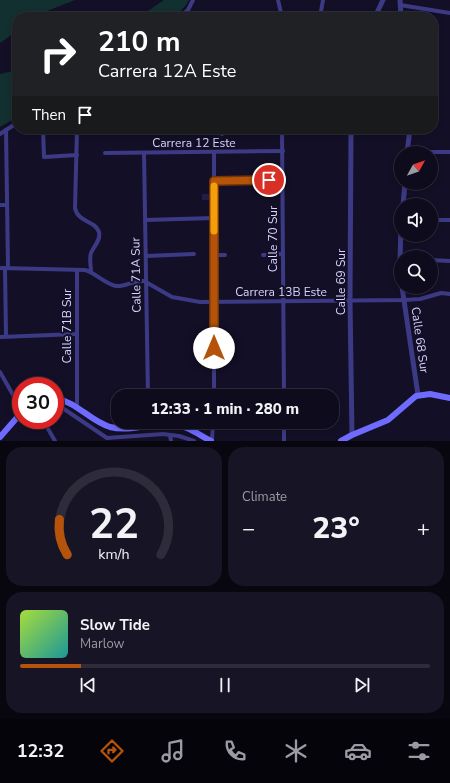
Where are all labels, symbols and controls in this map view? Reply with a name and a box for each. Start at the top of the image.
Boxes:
text: 210 m [98,23,181,61]
icon: right [32,28,84,80]
text: Carrera 12A Este [98,59,236,83]
icon: arrive [74,104,96,126]
text: Then [32,105,66,125]
street label: Carrera 12 Este [152,135,236,151]
north arrow [394,146,438,190]
map controls [394,146,438,294]
pin [252,163,286,197]
icon: arrive [258,169,280,191]
button: sound [394,198,438,242]
street label: Calle 70 Sur [265,205,281,272]
street label: Calle 71A Sur [127,236,145,313]
street label: Calle 69 Sur [333,248,349,315]
button: search [394,250,438,294]
street label: Carrera 13B Este [235,284,327,300]
street label: Calle 71B Sur [59,288,75,363]
street label: Calle 68 Sur [407,306,433,375]
position arrow [193,327,235,369]
speed limit sign: 30 [12,377,64,429]
text: 12:33 · 1 min · 280 m [151,399,299,419]
text: Climate [242,488,287,506]
text: 22 [89,495,139,552]
text: 23° [312,508,360,549]
text: − [242,514,255,544]
text: + [417,514,430,544]
text: km/h [98,544,130,563]
text: Slow Tide [80,615,150,635]
text: Marlow [80,635,125,653]
icon: previous [77,674,99,696]
icon: pause [214,674,236,696]
icon: next [351,674,373,696]
icon: directions [98,737,126,765]
icon: music [159,737,187,765]
icon: phone [221,737,249,765]
icon: climate [282,737,310,765]
icon: car [344,737,372,765]
icon: filters [405,737,433,765]
text: 12:32 [17,739,64,763]

